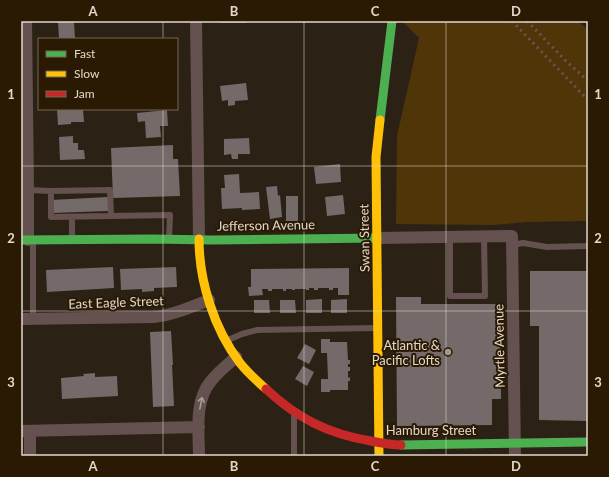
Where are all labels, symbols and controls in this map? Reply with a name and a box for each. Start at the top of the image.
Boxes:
text: A [87,3,98,19]
text: B [230,3,239,19]
text: C [371,3,380,19]
text: D [511,3,521,19]
legend [38,38,178,110]
text: Fast [74,46,96,61]
text: Slow [74,66,100,81]
text: 1 [7,86,15,102]
text: Jam [74,86,95,101]
text: 1 [594,86,602,102]
street label: Swan Street [355,203,373,272]
street label: Jefferson Avenue [217,216,315,234]
text: 2 [7,230,15,246]
text: 2 [594,230,602,246]
street label: East Eagle Street [68,292,164,312]
street label: Myrtle Avenue [490,304,508,388]
place label: Atlantic & Pacific Lofts [372,337,441,368]
marker: Atlantic & Pacific Lofts [443,347,453,357]
text: 3 [7,374,15,390]
text: 3 [594,374,602,390]
one-way arrow [197,397,205,410]
street label: Hamburg Street [386,422,476,438]
text: A [87,458,98,474]
text: B [230,458,239,474]
text: C [371,458,380,474]
text: D [511,458,521,474]

